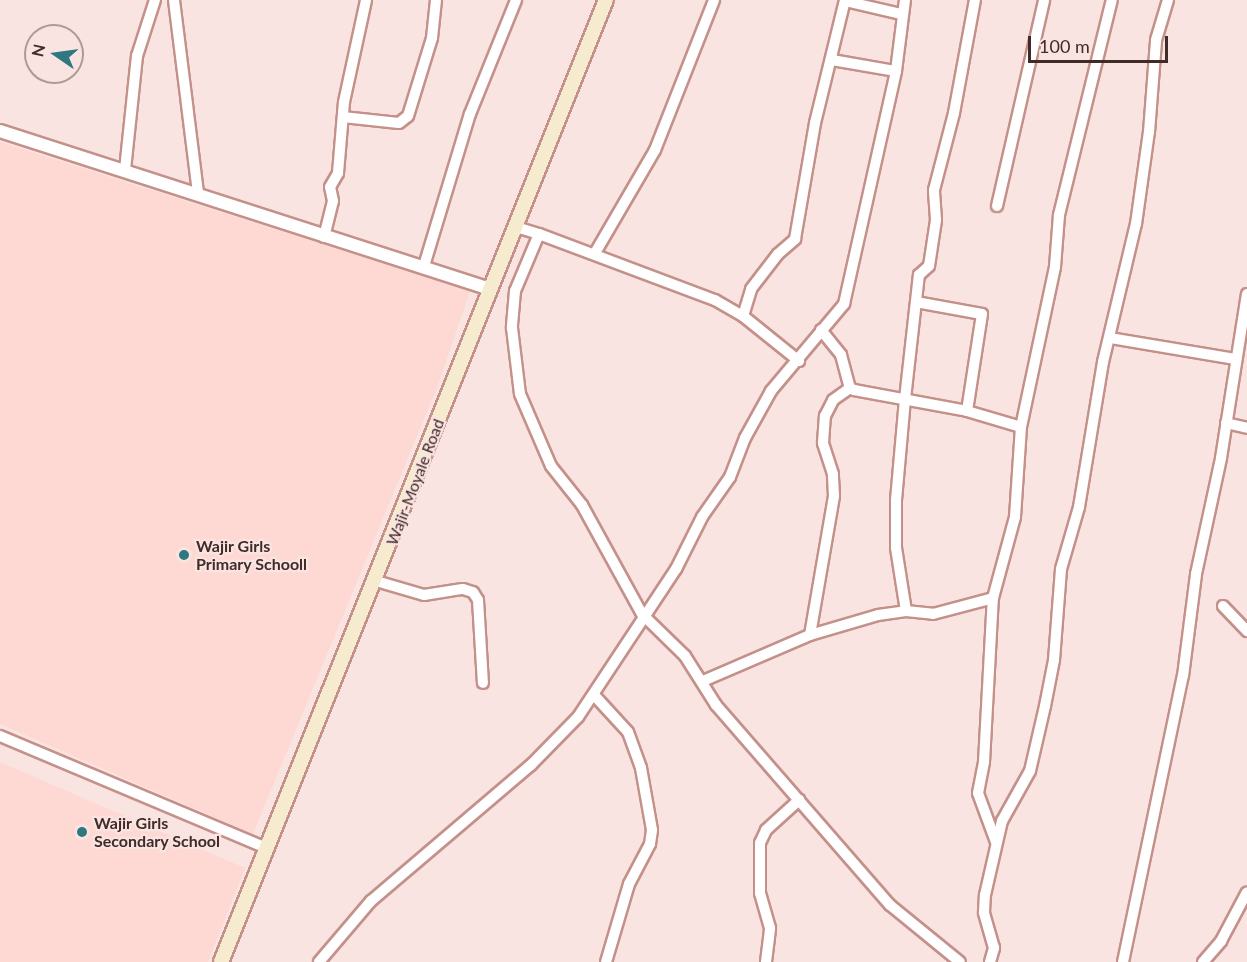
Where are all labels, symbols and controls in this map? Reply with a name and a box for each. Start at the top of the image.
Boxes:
north arrow [24,24,84,84]
scale bar [1031,24,1170,62]
text: 100 m [1039,35,1090,57]
text: N [27,42,49,58]
street label: Wajir-Moyale Road [382,416,448,548]
place label: Wajir Girls Primary Schooll [196,536,307,574]
marker: Wajir Girls Primary Schooll [177,548,191,562]
place label: Wajir Girls Secondary School [94,813,220,851]
marker: Wajir Girls Secondary School [75,825,89,839]

